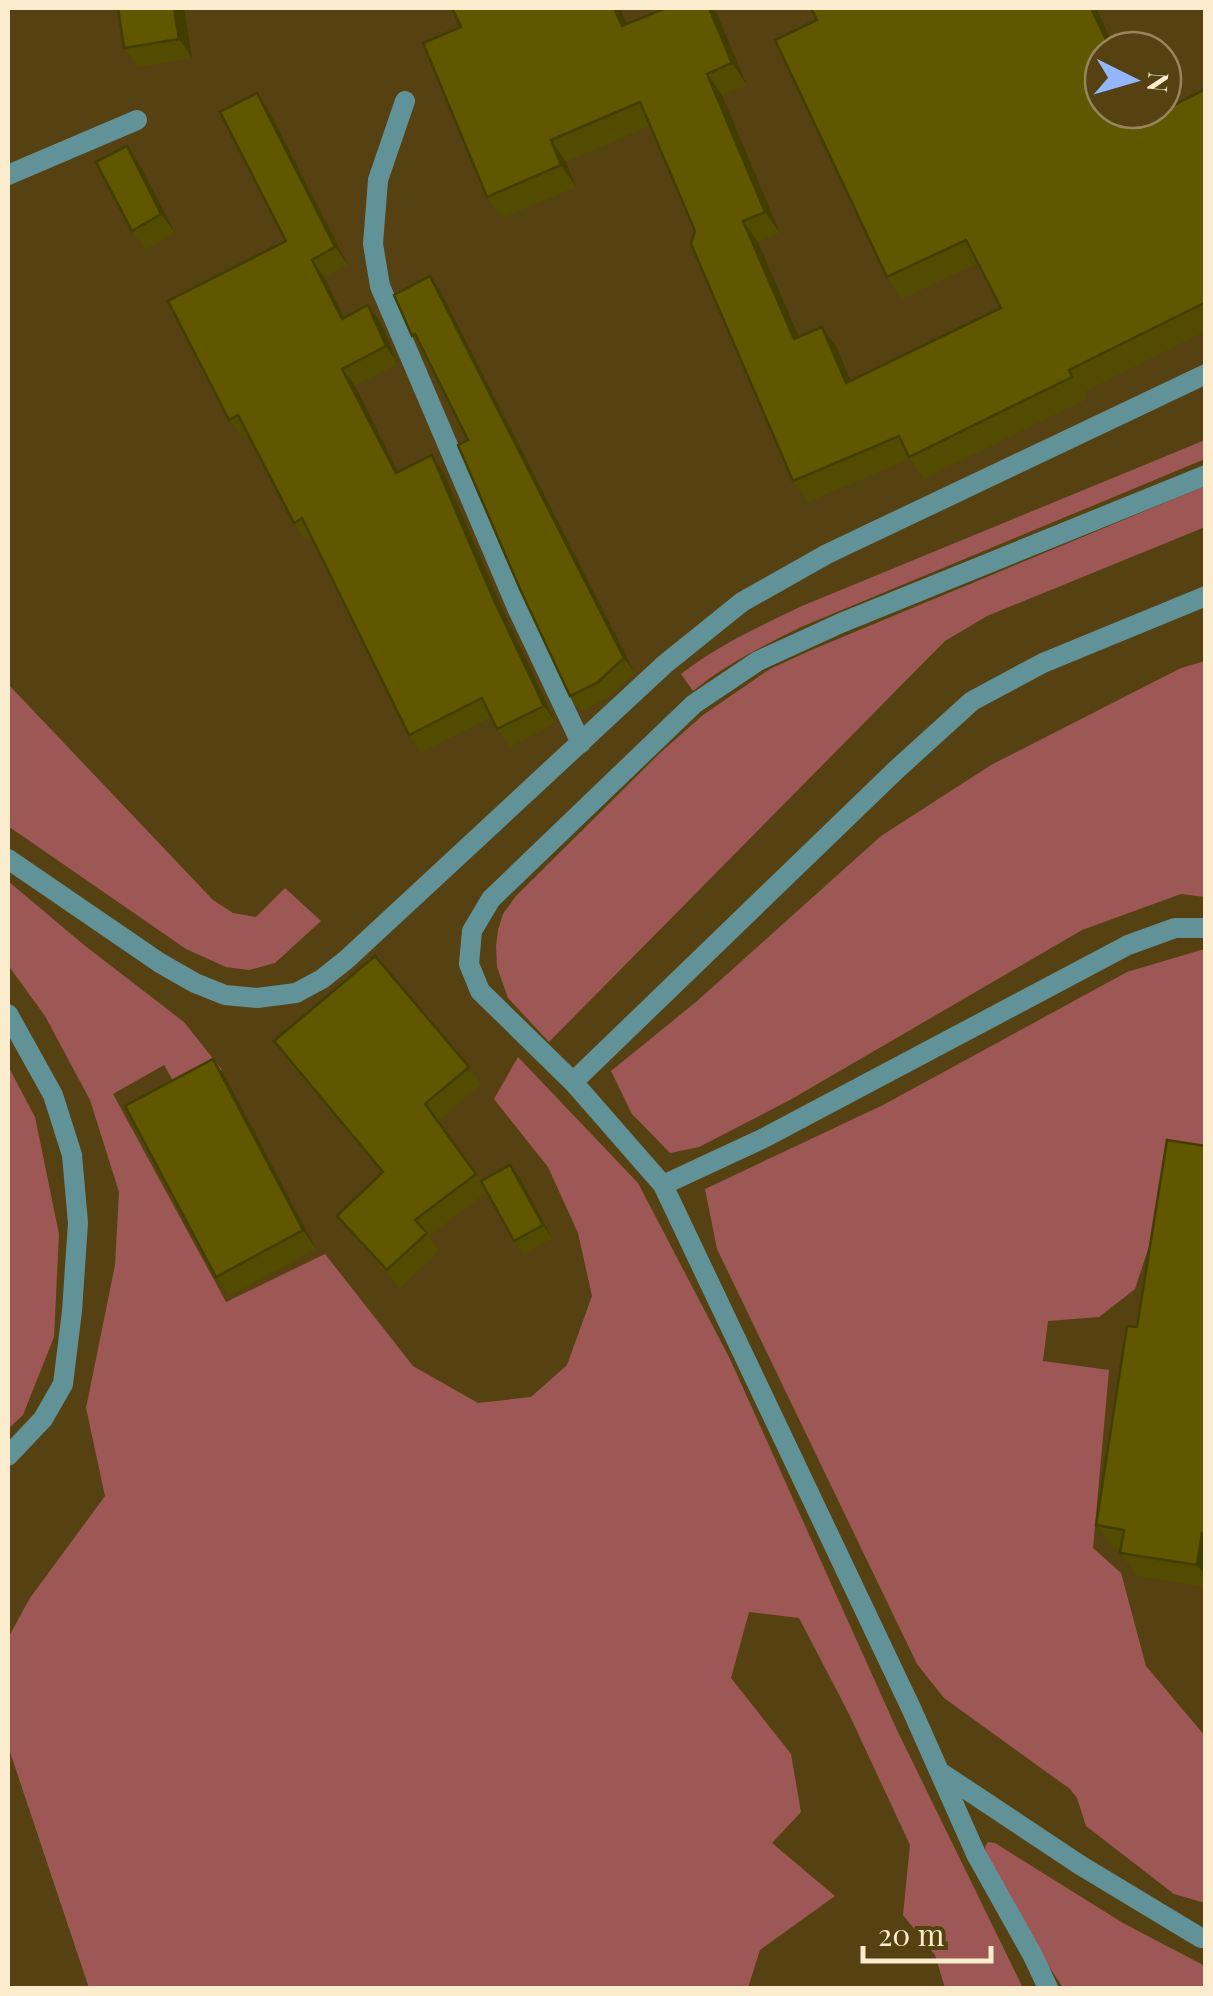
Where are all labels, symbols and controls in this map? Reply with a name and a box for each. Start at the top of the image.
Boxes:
north arrow [1083,30,1183,130]
text: N [1140,71,1179,94]
scale bar [863,1901,990,1963]
text: 20 m [878,1914,945,1954]

